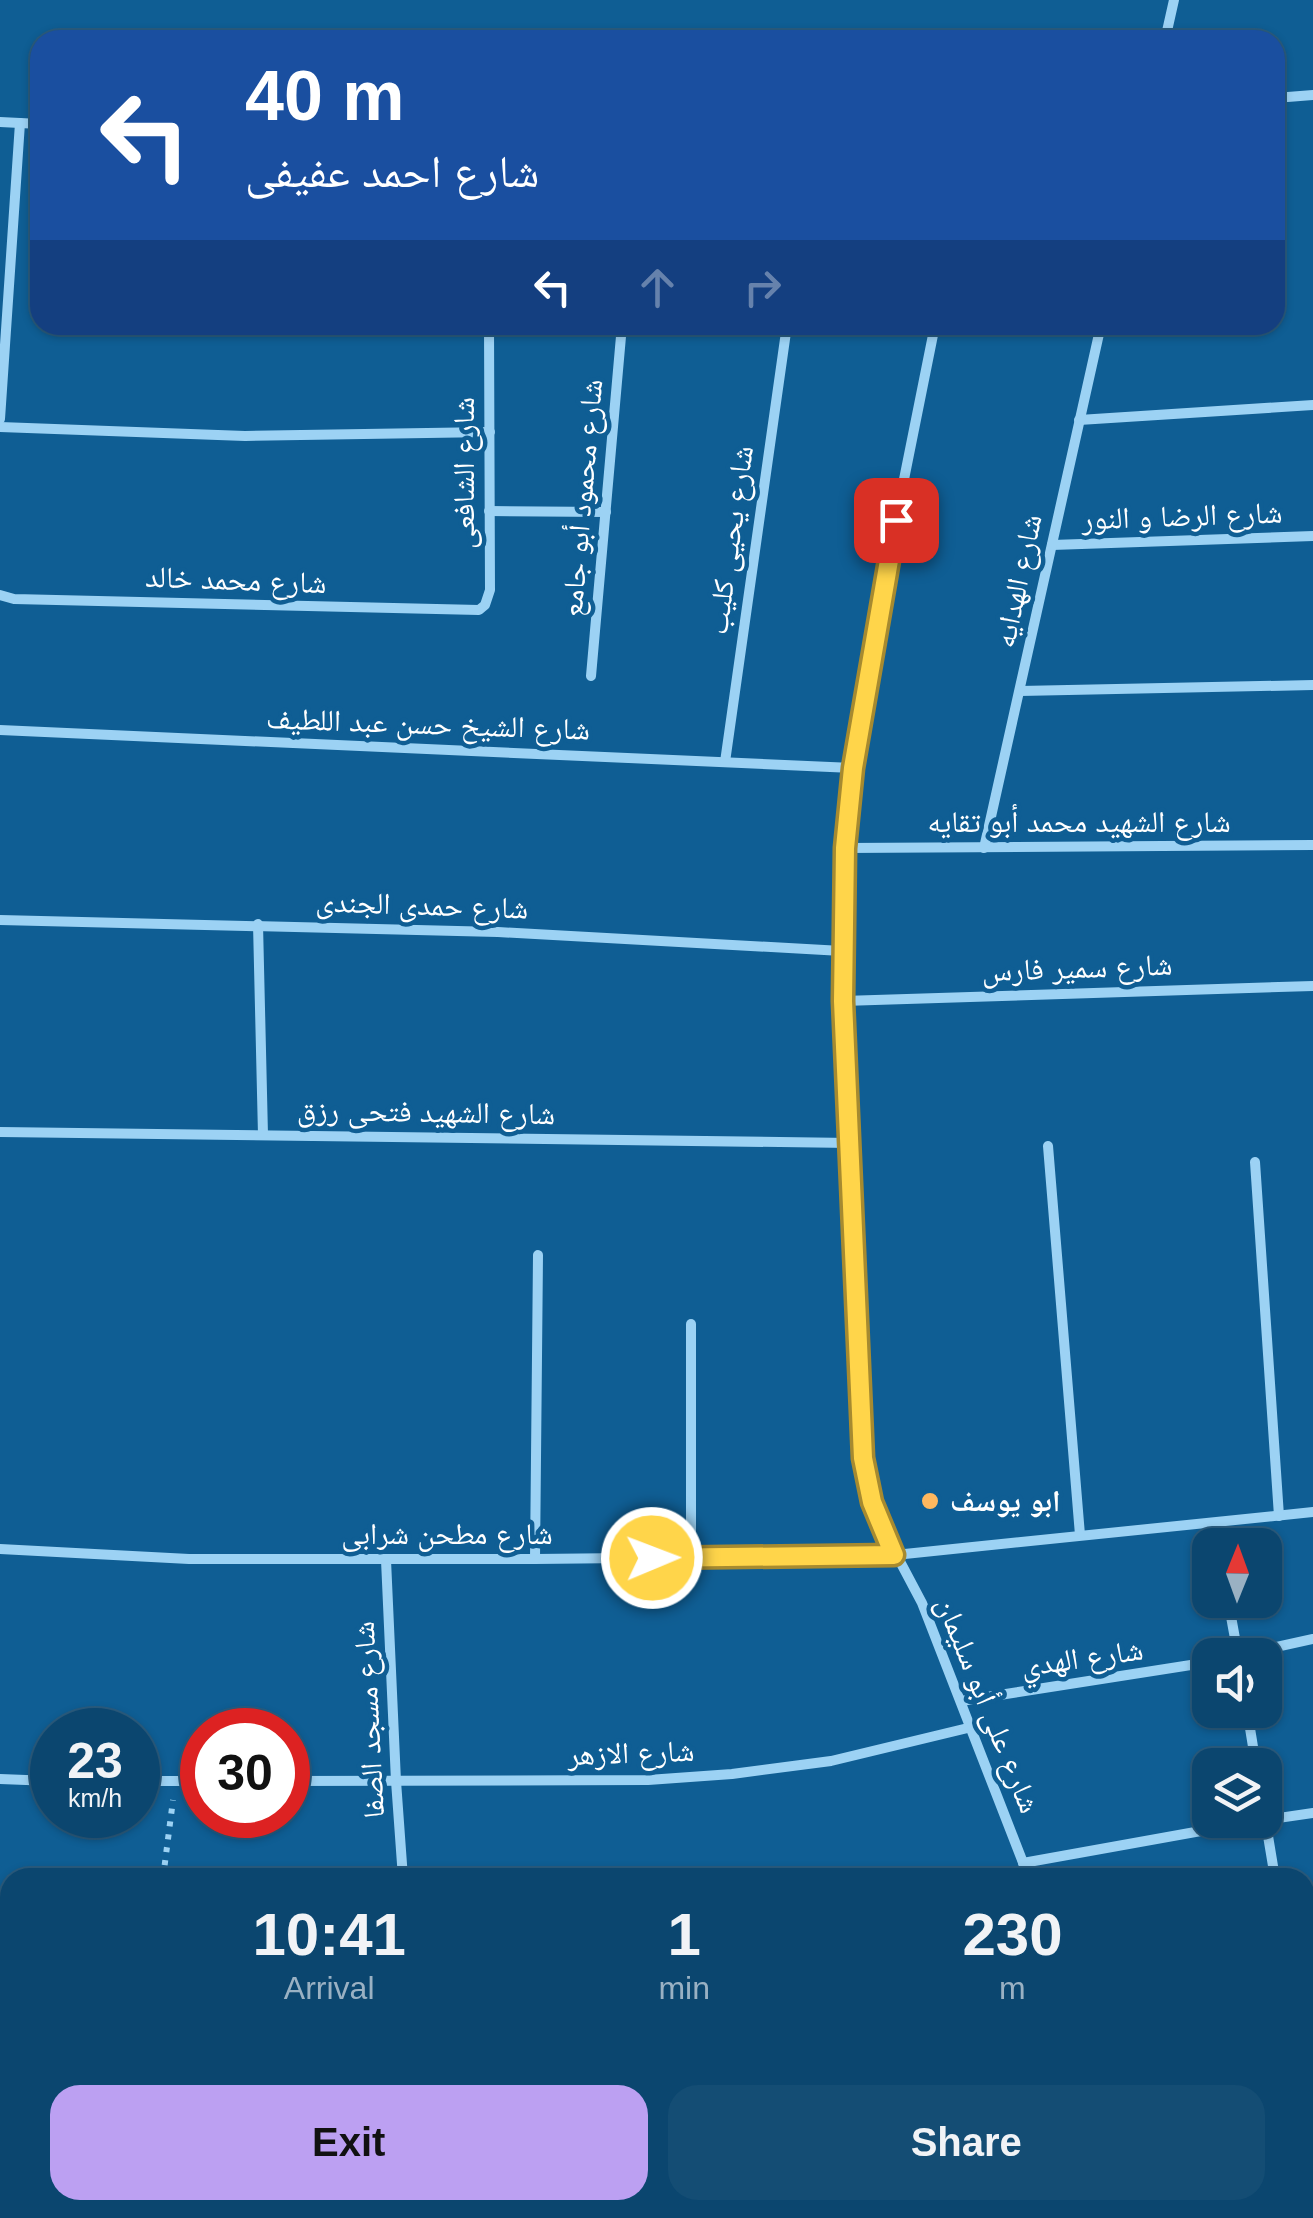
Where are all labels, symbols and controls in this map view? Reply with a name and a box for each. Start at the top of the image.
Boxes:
text: 40 m [245,57,405,135]
icon: left [80,70,210,200]
text: شارع احمد عفيفى [245,146,539,197]
icon: left [525,260,580,315]
icon: ahead [630,260,685,315]
icon: right [735,260,790,315]
street label: شارع محمود أبو جامع [553,378,611,619]
street label: شارع الشافعى [447,397,483,549]
street label: شارع يحيى كليب [700,443,762,637]
pin [854,478,939,563]
icon: arrive [869,493,924,548]
street label: شارع الرضا و النور [1080,496,1283,539]
street label: شارع الهدايه [987,511,1051,651]
street label: شارع محمد خالد [145,560,327,602]
street label: شارع الشيخ حسن عبد اللطيف [265,701,591,749]
street label: شارع الشهيد محمد أبو تقايه [927,803,1231,841]
street label: شارع حمدى الجندى [315,884,529,928]
street label: شارع سمير فارس [981,948,1173,990]
street label: شارع الشهيد فتحى رزق [296,1093,555,1133]
place label: ابو يوسف [950,1484,1061,1518]
marker: ابو يوسف [919,1490,941,1512]
position arrow [600,1506,704,1610]
street label: شارع مطحن شرابى [341,1517,553,1553]
north arrow [1192,1528,1282,1618]
map controls [1192,1528,1282,1838]
street label: شارع على أبو سليمان [927,1591,1048,1819]
street label: شارع مسجد الصفا [347,1620,393,1820]
street label: شارع الهدي [1019,1633,1146,1690]
button: sound [1192,1638,1282,1728]
speed limit sign: 30 [180,1708,310,1838]
text: 23 [67,1733,123,1789]
street label: شارع الازهر [566,1734,695,1774]
button: layers [1192,1748,1282,1838]
text: km/h [68,1784,122,1812]
text: 10:41 [252,1901,406,1968]
text: 1 [667,1901,701,1968]
text: 230 [962,1901,1063,1968]
text: Arrival [284,1970,375,2006]
text: min [658,1970,710,2006]
text: m [999,1970,1026,2006]
button: Exit [50,2085,648,2200]
button: Share [668,2085,1265,2200]

